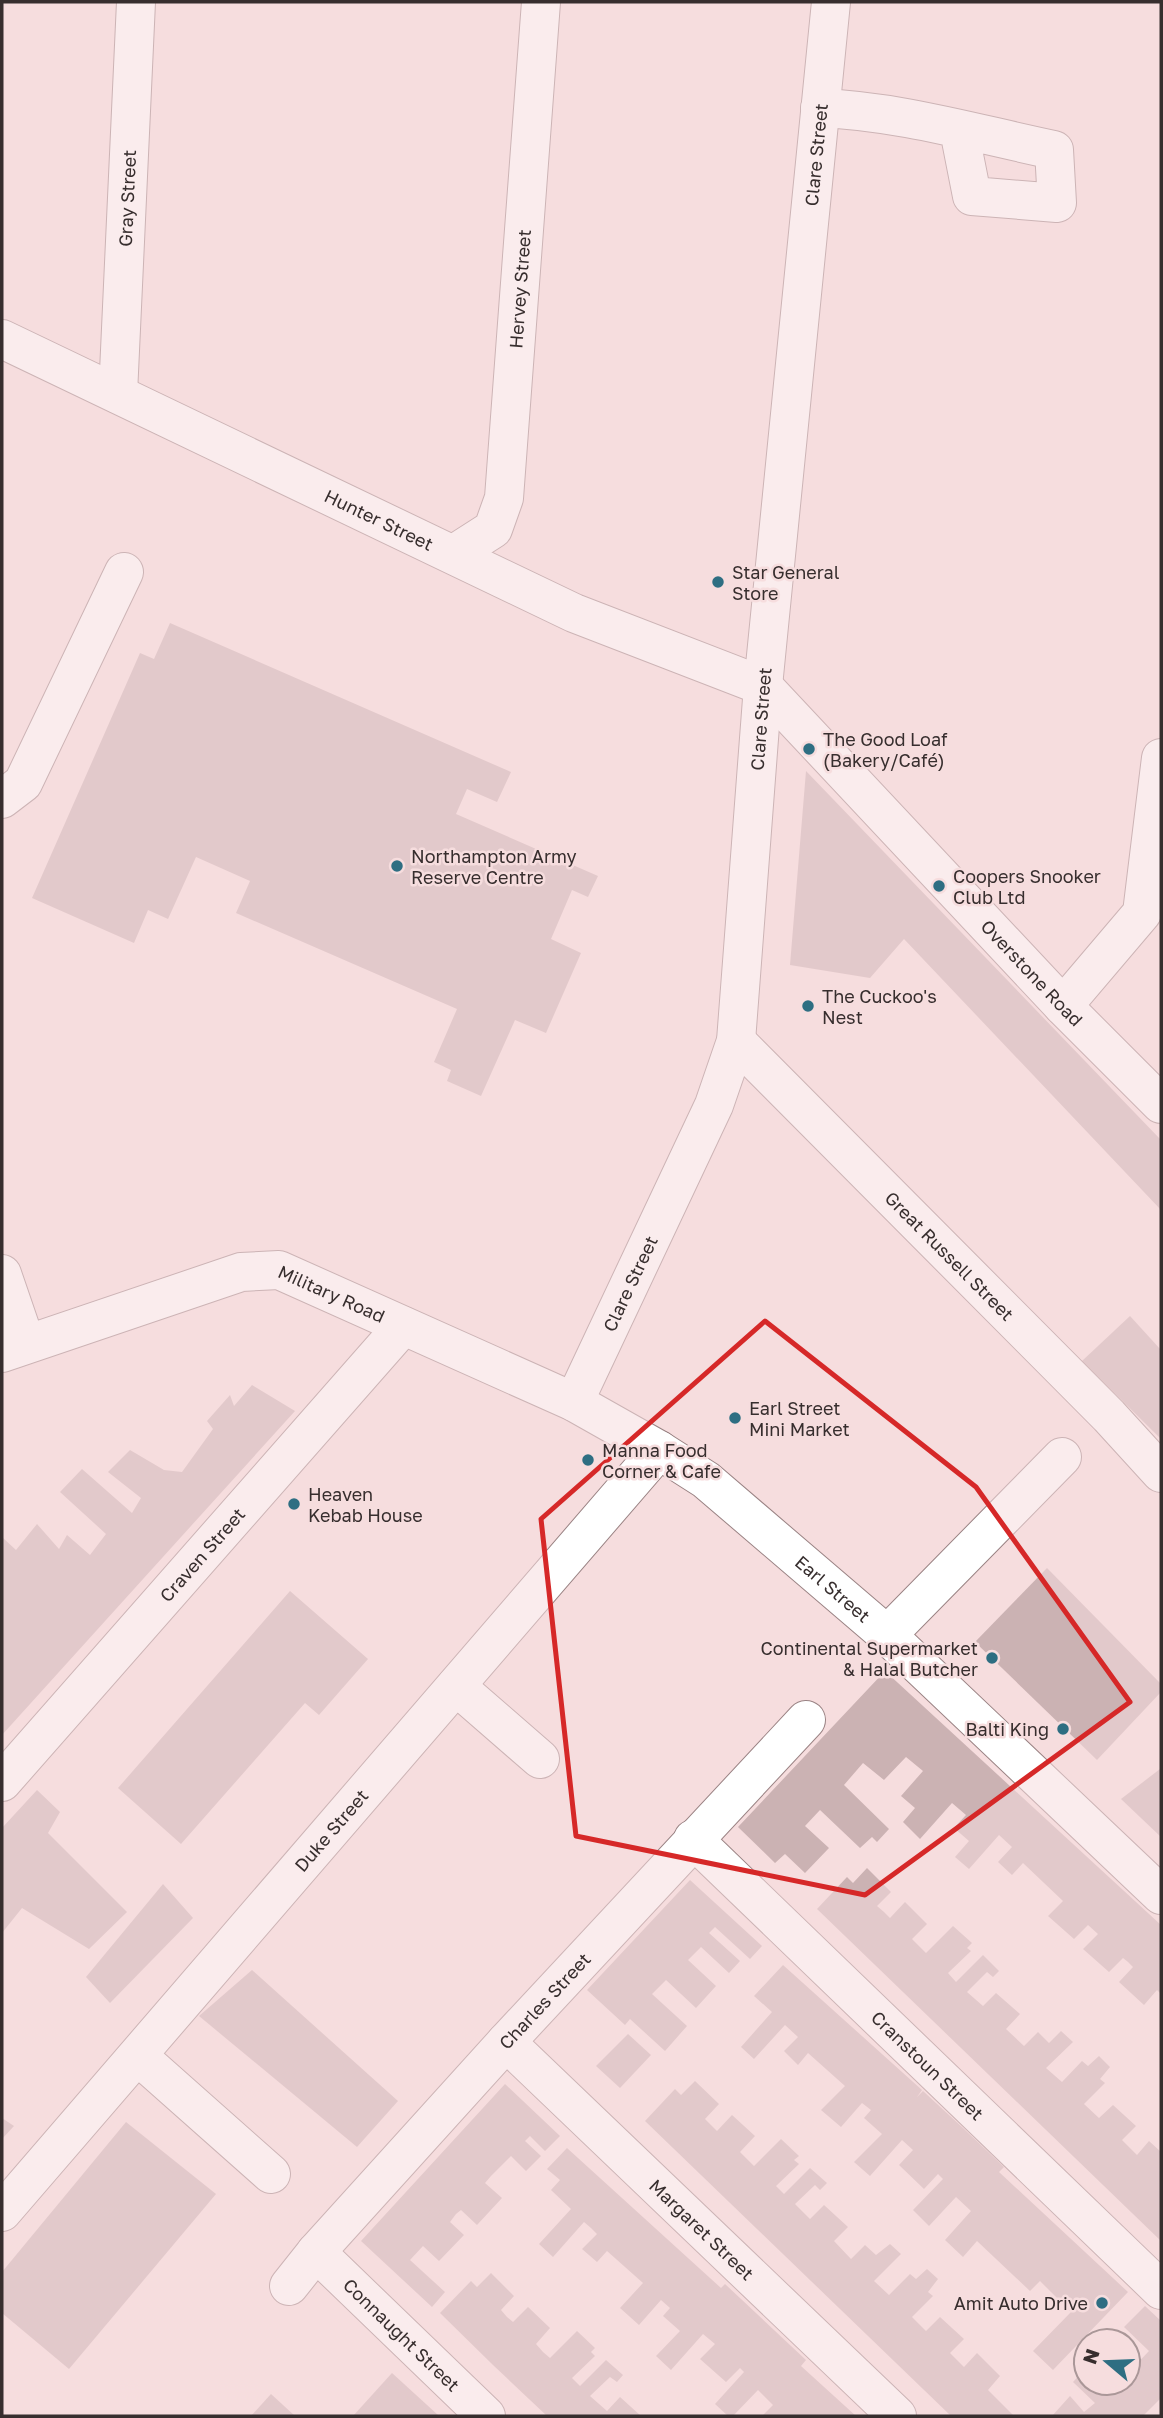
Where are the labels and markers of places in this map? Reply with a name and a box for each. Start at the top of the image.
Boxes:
place label: Star General Store [732,561,840,604]
marker: Star General Store [710,574,726,590]
place label: The Good Loaf (Bakery/Café) [823,728,948,771]
marker: The Good Loaf (Bakery/Café) [801,741,817,757]
place label: Northampton Army Reserve Centre [411,845,577,888]
marker: Northampton Army Reserve Centre [389,858,405,874]
place label: Coopers Snooker Club Ltd [953,865,1101,908]
marker: Coopers Snooker Club Ltd [931,878,947,894]
place label: The Cuckoo's Nest [822,985,937,1028]
marker: The Cuckoo's Nest [800,998,816,1014]
place label: Earl Street Mini Market [749,1397,850,1440]
marker: Earl Street Mini Market [727,1410,743,1426]
place label: Manna Food Corner & Cafe [602,1439,721,1482]
marker: Manna Food Corner & Cafe [580,1452,596,1468]
place label: Heaven Kebab House [308,1483,423,1526]
marker: Heaven Kebab House [286,1496,302,1512]
place label: Continental Supermarket & Halal Butcher [761,1637,978,1680]
marker: Continental Supermarket & Halal Butcher [984,1650,1000,1666]
place label: Balti King [965,1718,1049,1740]
marker: Balti King [1055,1721,1071,1737]
place label: Amit Auto Drive [954,2292,1088,2314]
marker: Amit Auto Drive [1094,2295,1110,2311]

